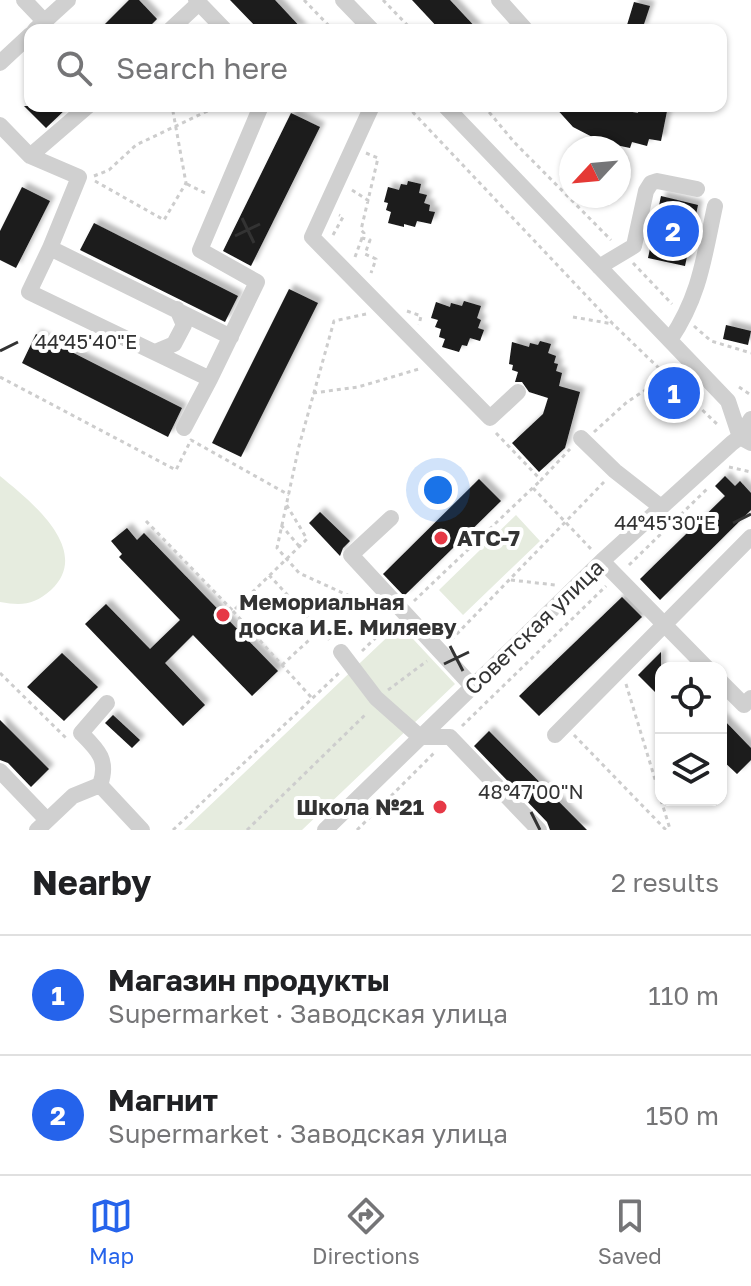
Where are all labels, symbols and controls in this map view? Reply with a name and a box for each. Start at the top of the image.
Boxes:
search box [24,24,727,112]
icon: search [52,46,96,90]
text: Search here [116,50,288,86]
north arrow [559,136,631,208]
pin: 2 [647,201,699,261]
text: 44°45'40"E [35,329,137,353]
pin: 1 [648,363,700,423]
your location [418,470,458,510]
text: 44°45'30"E [614,510,716,534]
place label: АТС-7 [457,524,520,551]
marker: АТС-7 [432,529,450,547]
street label: Советская улица [458,553,609,700]
place label: Мемориальная доска И.Е. Миляеву [239,588,457,640]
marker: Мемориальная доска И.Е. Миляеву [214,606,232,624]
map controls [655,662,727,806]
button: locate [655,662,727,734]
button: layers [655,734,727,806]
text: 48°47'00"N [478,779,584,803]
place label: Школа №21 [296,793,424,820]
marker: Школа №21 [431,798,449,816]
text: Nearby [32,862,152,902]
text: 2 results [611,867,719,898]
text: Магазин продукты [108,962,390,998]
text: 1 [51,980,65,1011]
text: 110 m [648,980,719,1011]
text: Supermarket · Заводская улица [108,998,508,1029]
text: Магнит [108,1082,218,1118]
text: 2 [50,1100,66,1131]
text: 150 m [646,1100,719,1131]
text: Supermarket · Заводская улица [108,1118,508,1149]
tab: Map [89,1194,134,1269]
tab: Directions [312,1194,420,1269]
tab: Saved [598,1194,662,1269]

